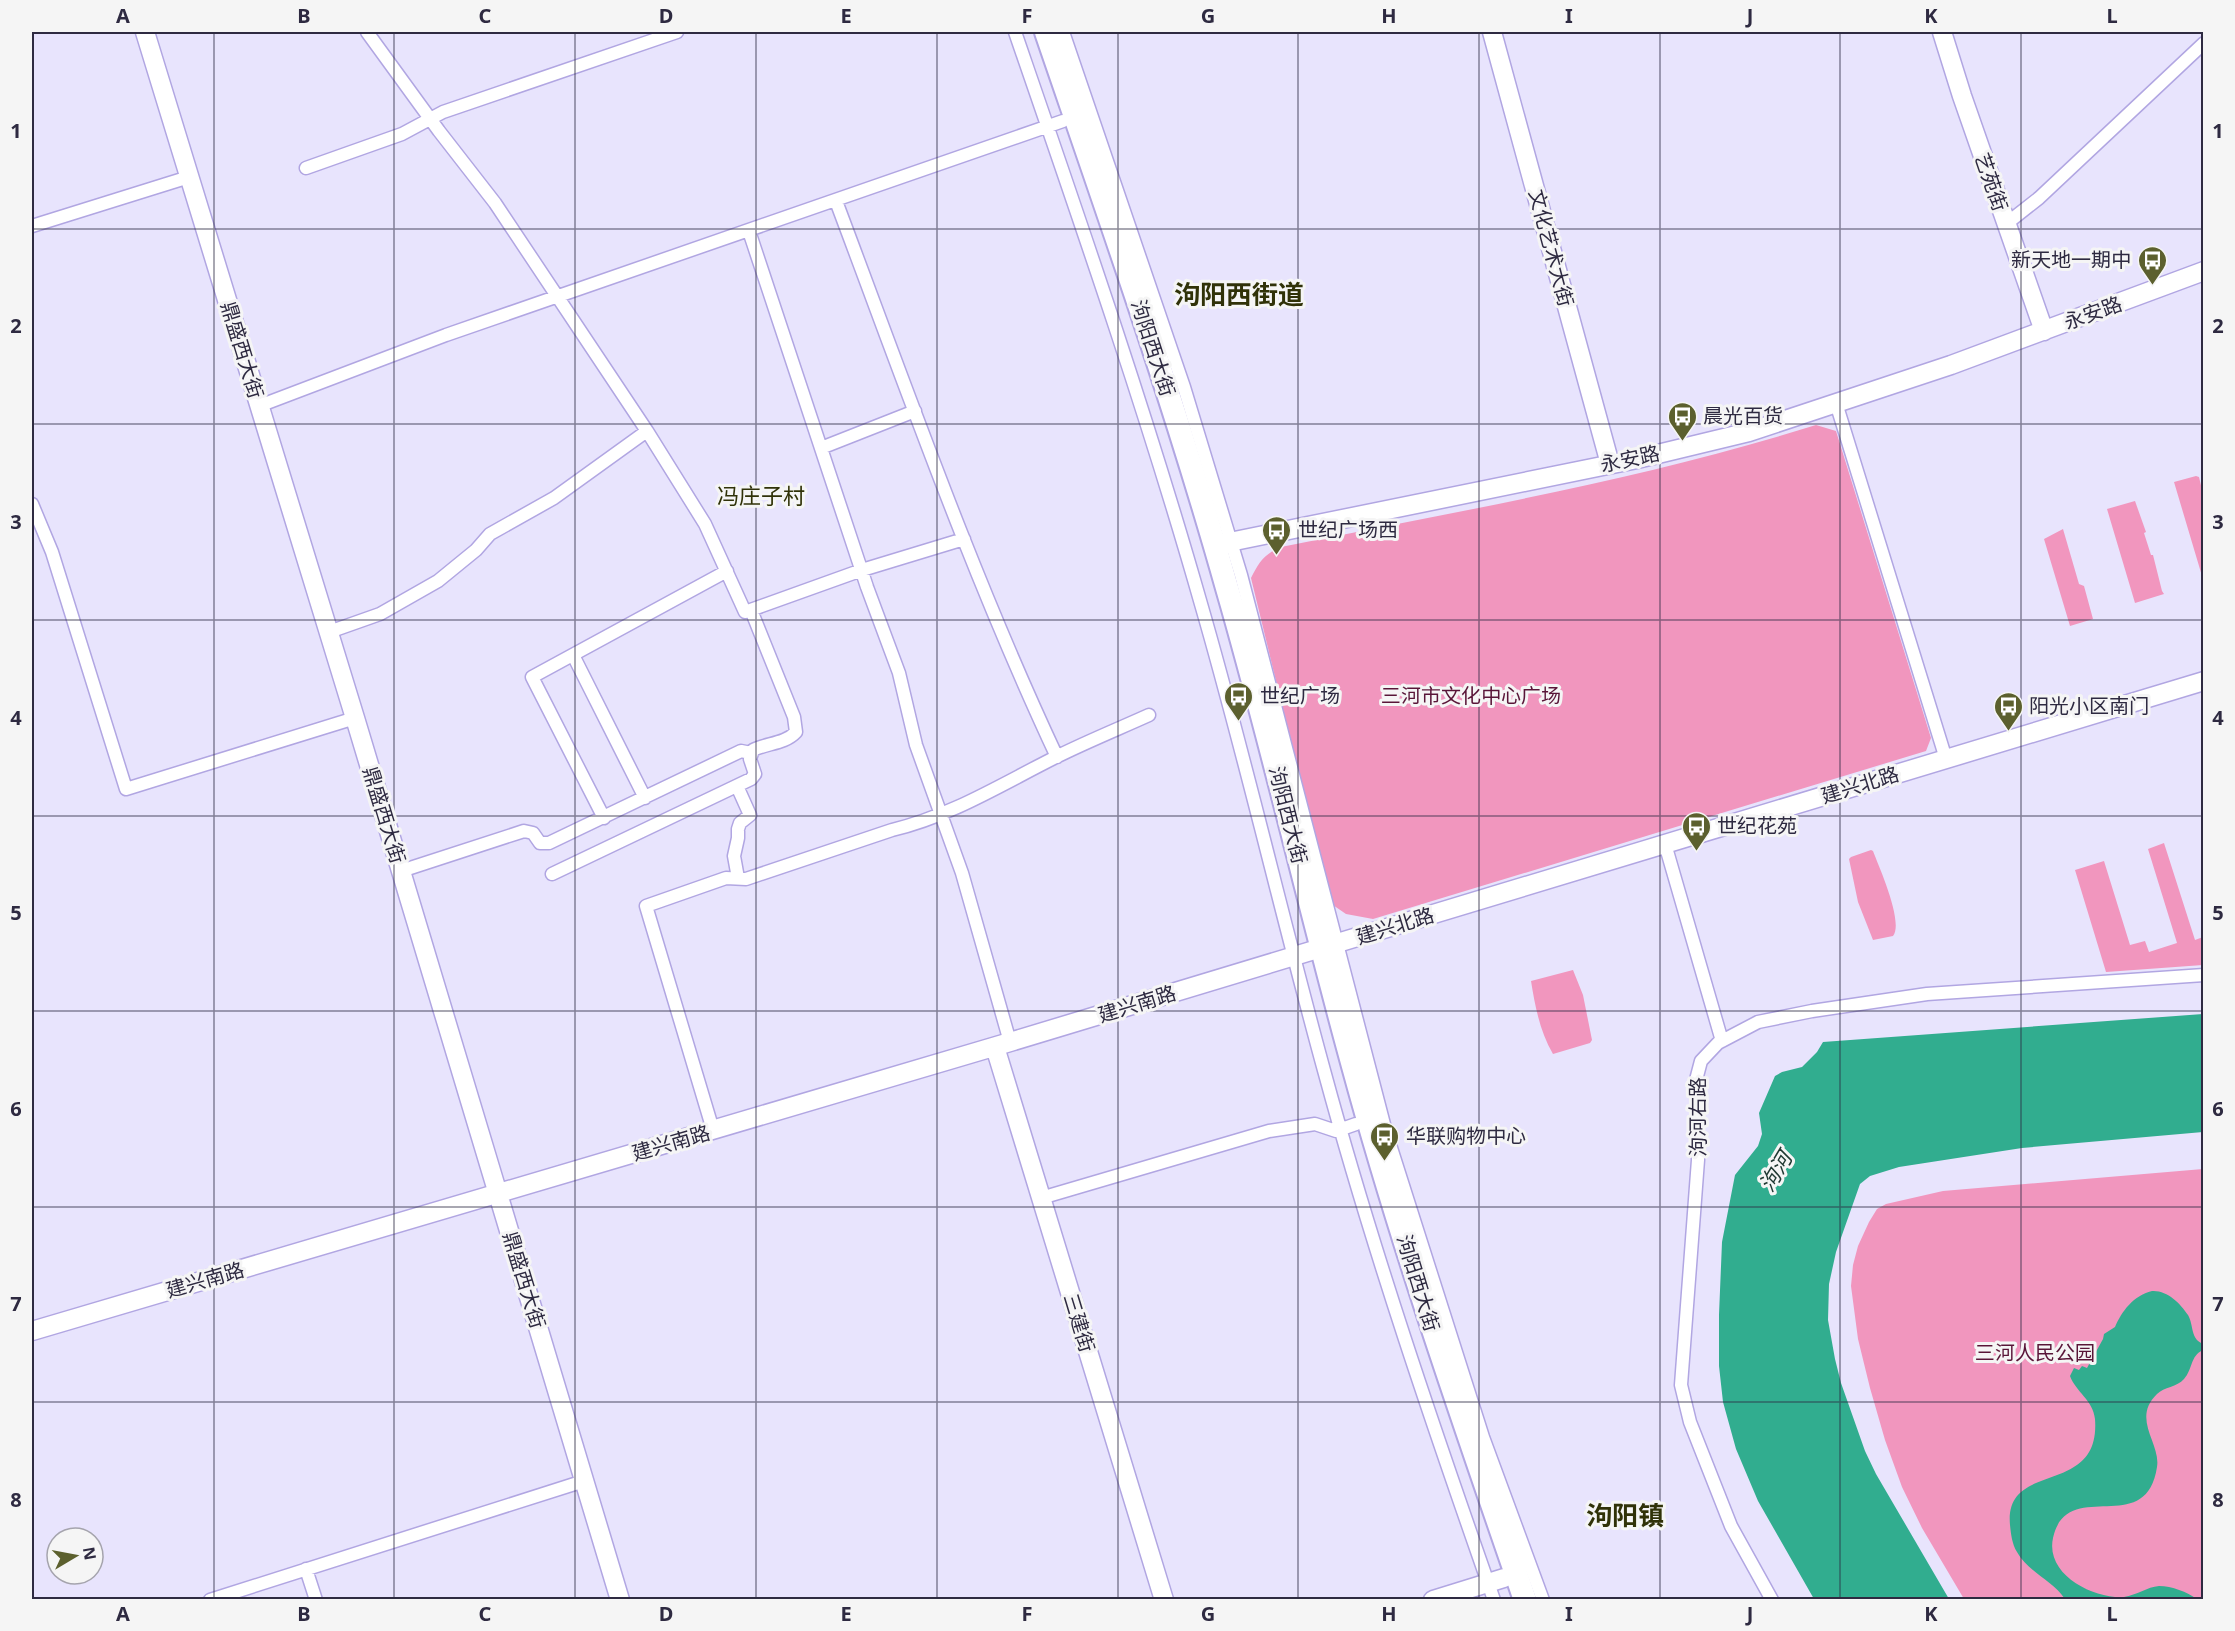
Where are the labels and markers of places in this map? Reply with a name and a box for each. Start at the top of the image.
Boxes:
bus stop icon: 新天地一期中 [2136,244,2168,286]
place label: 新天地一期中 [2011,246,2131,273]
bus stop icon: 晨光百货 [1666,400,1698,442]
place label: 晨光百货 [1703,402,1783,429]
bus stop icon: 世纪广场西 [1261,514,1293,556]
place label: 世纪广场西 [1298,516,1398,543]
bus stop icon: 世纪广场 [1223,680,1255,722]
place label: 世纪广场 [1260,682,1340,709]
bus stop icon: 阳光小区南门 [1992,690,2024,732]
place label: 阳光小区南门 [2029,692,2149,719]
bus stop icon: 世纪花苑 [1680,810,1712,852]
place label: 世纪花苑 [1717,812,1797,839]
bus stop icon: 华联购物中心 [1369,1120,1401,1162]
place label: 华联购物中心 [1406,1122,1526,1149]

